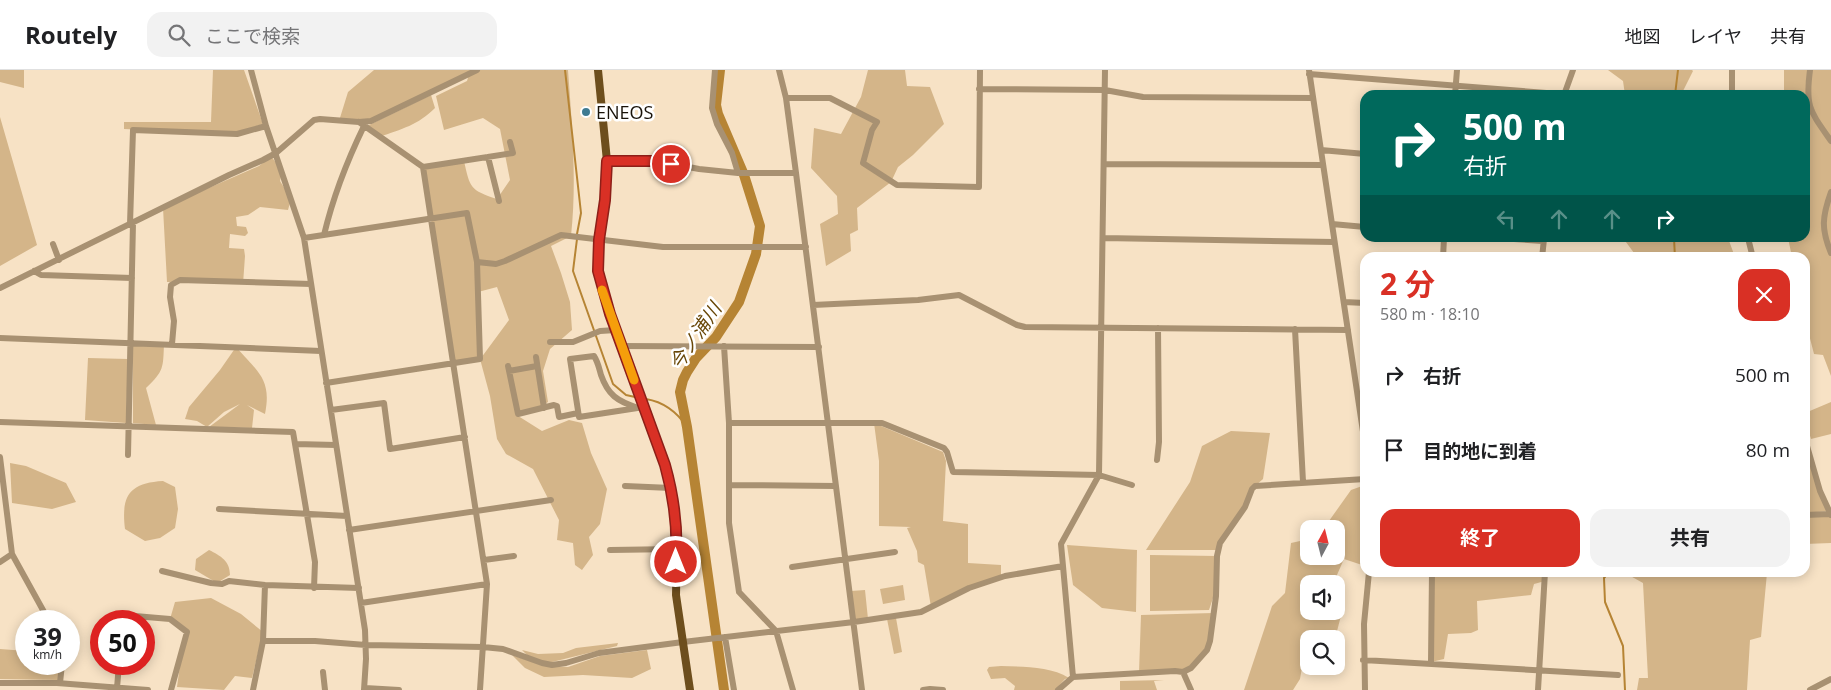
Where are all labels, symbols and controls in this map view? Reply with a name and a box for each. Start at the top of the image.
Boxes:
search box [147,12,497,57]
text: Routely [25,18,117,51]
icon: search [165,21,193,49]
text: ここで検索 [205,23,300,49]
text: 地図 [1625,24,1661,48]
text: レイヤ [1689,24,1742,48]
text: 共有 [1770,24,1806,48]
place label: ENEOS [596,100,654,124]
text: 500 m [1463,103,1567,150]
marker: ENEOS [580,106,592,118]
icon: right [1380,110,1445,175]
pin [650,143,692,185]
icon: arrive [657,150,685,178]
text: 右折 [1463,150,1507,180]
icon: left [1492,205,1520,233]
icon: ahead [1545,205,1573,233]
icon: ahead [1598,205,1626,233]
icon: right [1651,205,1679,233]
text: 2 分 [1380,263,1435,304]
button: close [1738,269,1790,321]
water label: 今ノ浦川 [663,296,728,375]
text: 580 m · 18:10 [1380,303,1480,325]
icon: right [1380,361,1408,389]
text: 500 m [1735,362,1790,388]
text: 右折 [1423,363,1461,389]
icon: arrive [1380,436,1408,464]
text: 80 m [1746,437,1790,463]
text: 目的地に到着 [1423,438,1537,464]
button: 終了 [1380,509,1580,567]
button: 共有 [1590,509,1790,567]
north arrow [1300,520,1345,565]
map controls [1300,520,1345,675]
position arrow [649,535,701,587]
button: sound [1300,575,1345,620]
speed limit sign: 50 [90,610,155,675]
text: 39 [33,619,62,653]
button: search [1300,630,1345,675]
text: km/h [33,646,62,663]

